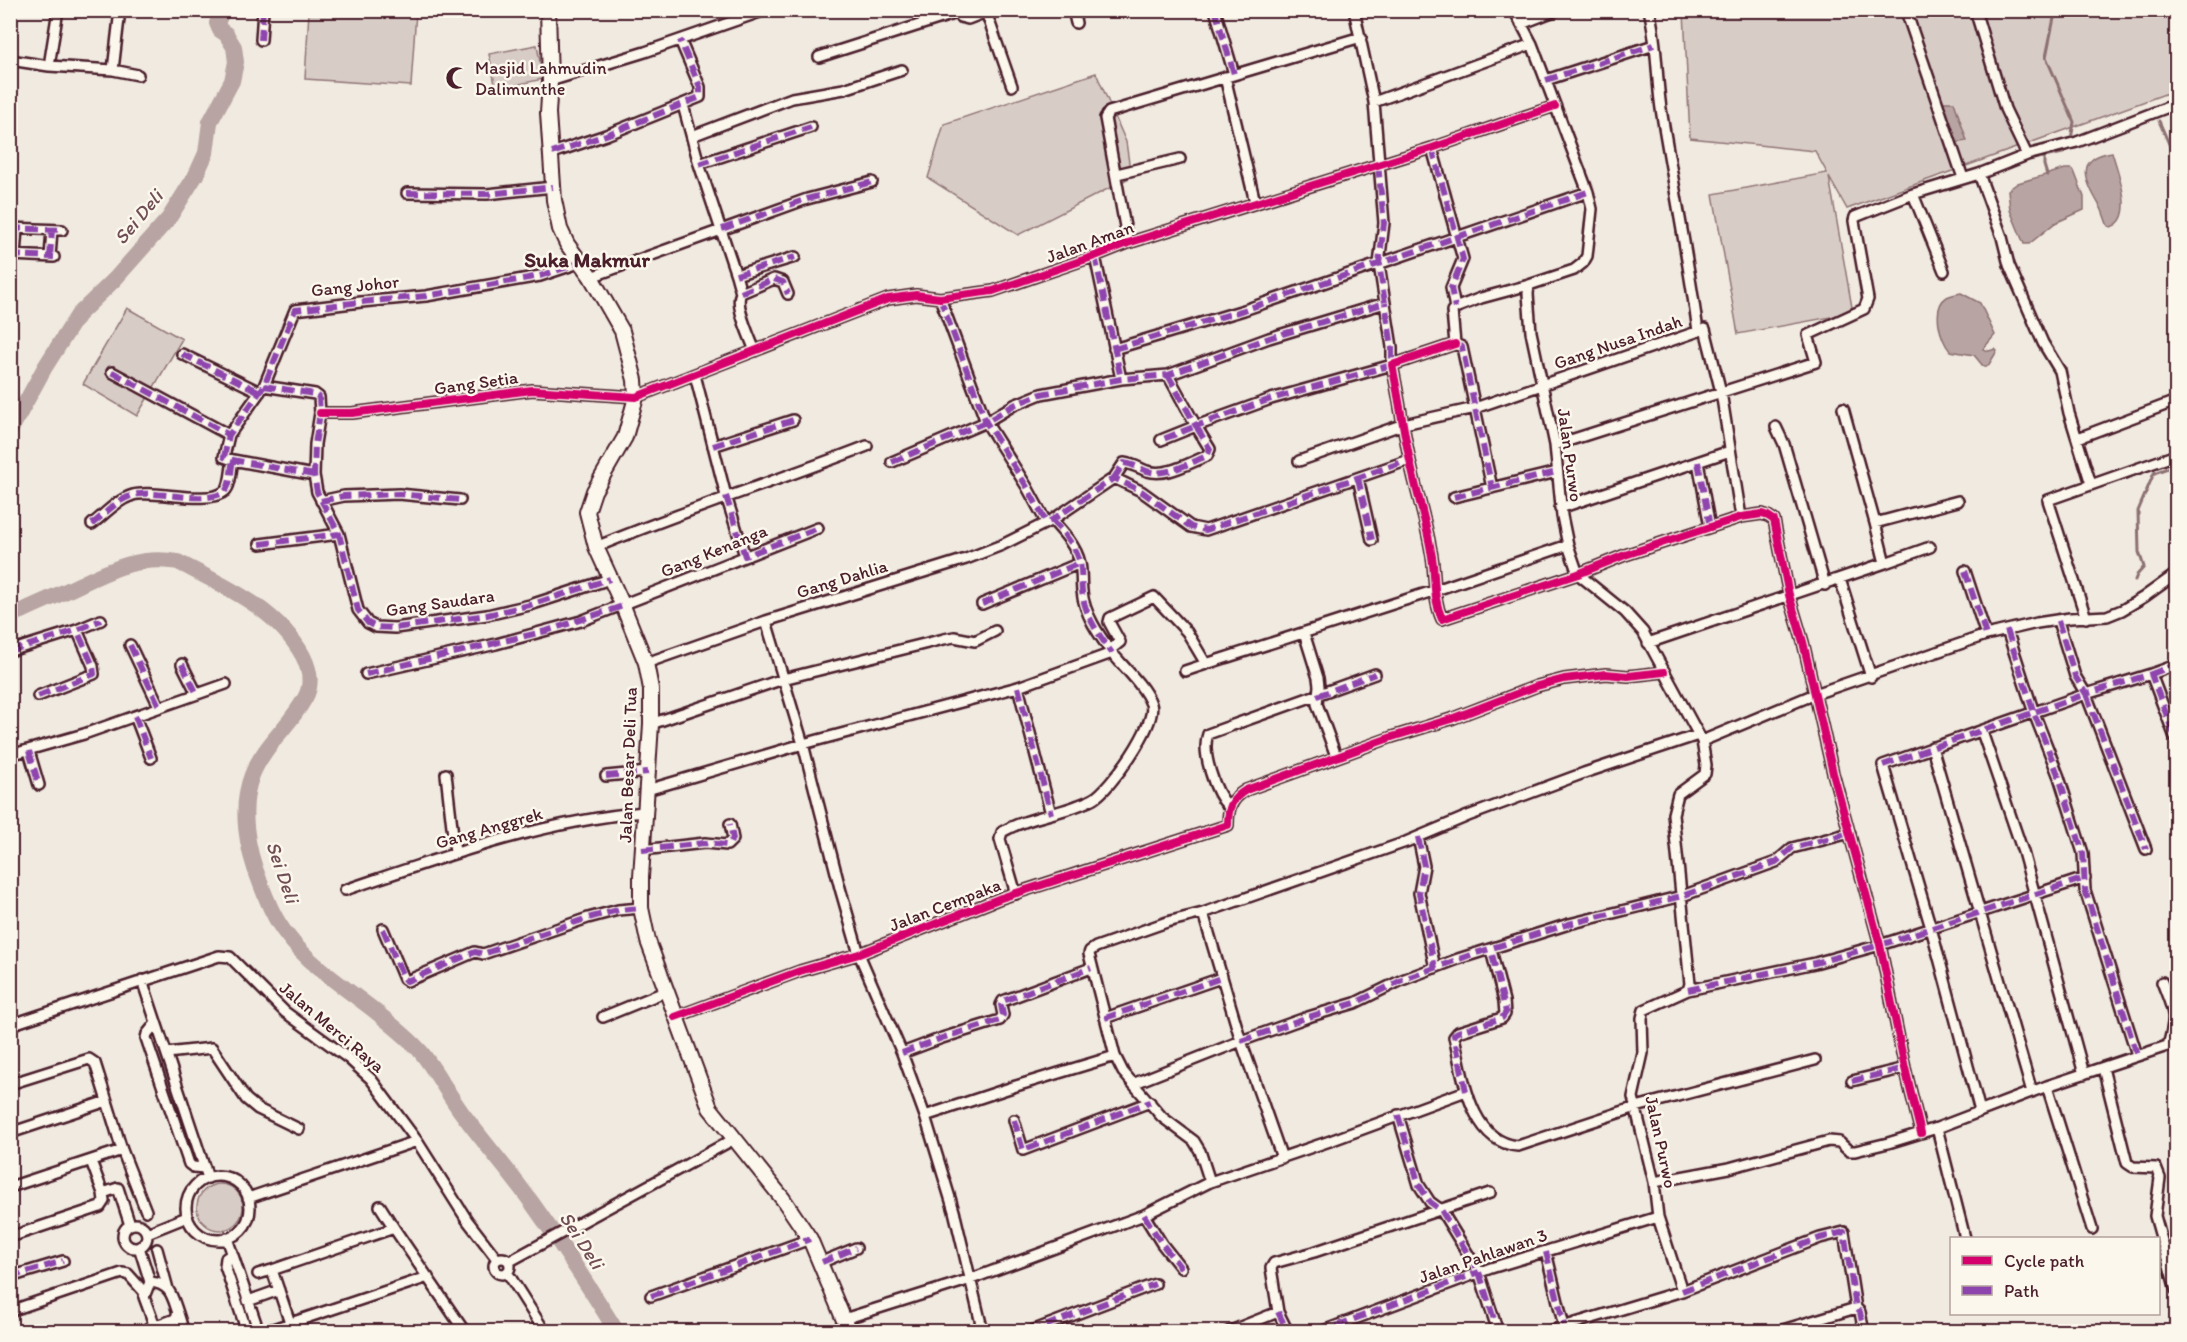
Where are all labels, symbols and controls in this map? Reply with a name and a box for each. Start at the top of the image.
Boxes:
place label: Masjid Lahmudin Dalimunthe [475,57,607,100]
mosque icon: Masjid Lahmudin Dalimunthe [444,65,470,91]
water label: Sei Deli [108,184,169,249]
street label: Jalan Aman [1043,216,1137,268]
district label: Suka Makmur [524,247,650,272]
street label: Gang Johor [310,270,401,302]
street label: Gang Nusa Indah [1551,310,1685,374]
street label: Gang Setia [433,366,520,400]
street label: Jalan Purwo [1553,407,1587,503]
street label: Gang Kenanga [657,519,771,582]
street label: Gang Dahlia [794,555,891,603]
street label: Gang Saudara [384,584,496,622]
street label: Jalan Besar Deli Tua [614,687,642,843]
street label: Gang Anggrek [433,802,546,854]
water label: Sei Deli [261,838,305,908]
street label: Jalan Cempaka [886,874,1004,936]
street label: Jalan Merci Raya [275,977,390,1078]
street label: Jalan Purwo [1640,1094,1682,1190]
water label: Sei Deli [555,1207,610,1275]
street label: Jalan Pahlawan 3 [1416,1224,1550,1288]
legend [1950,1237,2160,1315]
text: Cycle path [2004,1250,2085,1272]
text: Path [2004,1280,2039,1302]

